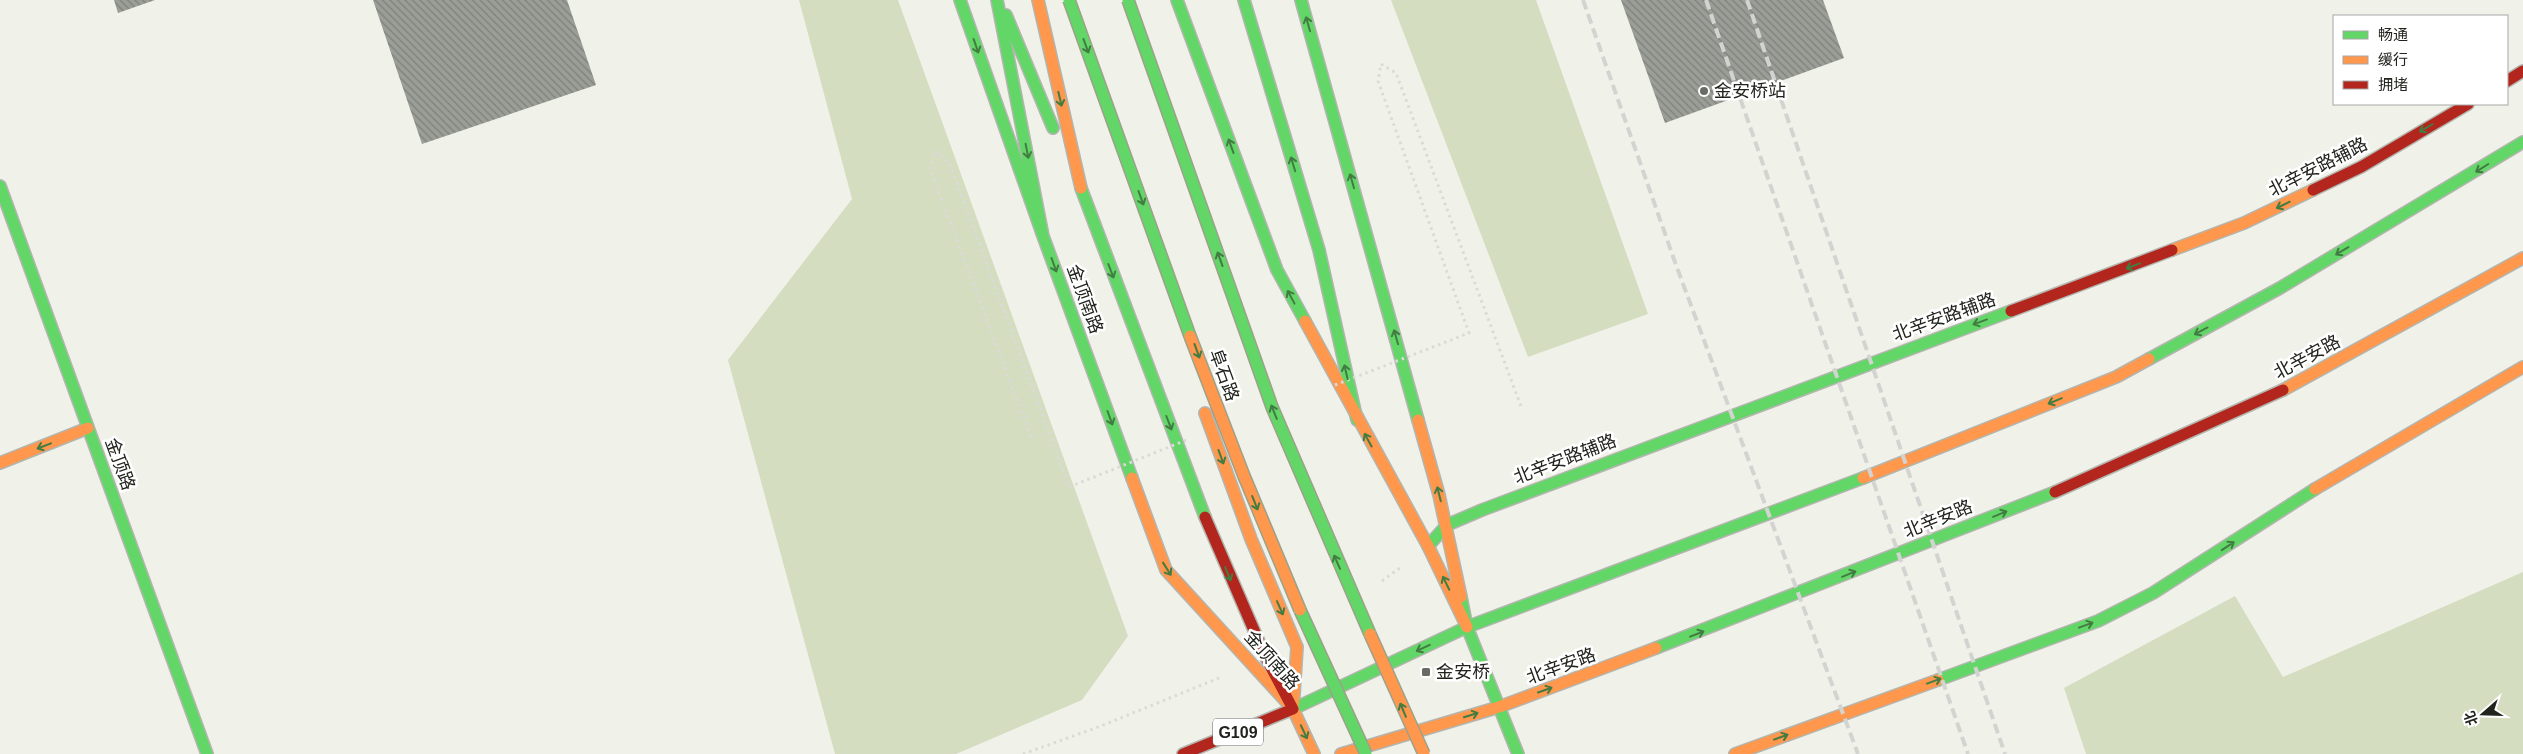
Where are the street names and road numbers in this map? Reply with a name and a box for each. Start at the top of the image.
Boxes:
street label: 北辛安路辅路 [2265,134,2371,200]
street label: 金顶南路 [1063,262,1107,336]
street label: 北辛安路辅路 [1890,289,1998,345]
street label: 北辛安路 [2271,331,2343,383]
street label: 阜石路 [1205,346,1243,404]
street label: 北辛安路辅路 [1511,430,1619,488]
street label: 金顶路 [101,435,139,493]
street label: 北辛安路 [1901,496,1975,542]
street label: 金顶南路 [1240,627,1304,693]
street label: 北辛安路 [1524,644,1598,688]
road number: G109 [1213,719,1263,746]

